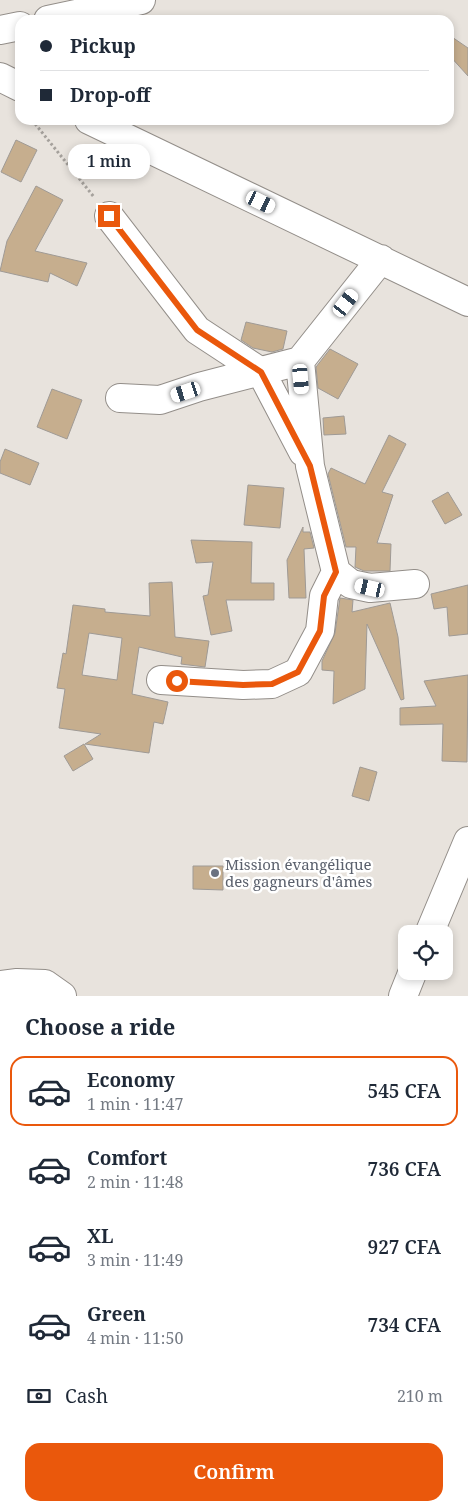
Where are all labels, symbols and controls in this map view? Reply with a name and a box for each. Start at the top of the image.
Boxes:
text: Pickup [70,33,136,59]
text: Drop-off [70,82,150,108]
callout: 1 min [68,144,150,178]
text: 1 min [87,150,131,172]
car [244,189,277,215]
route end [98,205,120,227]
car [330,287,361,319]
car [292,363,309,395]
car [169,380,202,404]
car [353,577,386,599]
route start [166,670,188,692]
place label: Mission évangélique des gagneurs d'âmes [225,854,373,891]
marker: Mission évangélique des gagneurs d'âmes [209,867,221,879]
map controls [398,925,453,980]
button: locate [398,925,453,980]
text: Choose a ride [25,1011,175,1041]
text: Economy [87,1067,175,1093]
icon: car [27,1069,72,1114]
text: 545 CFA [367,1078,441,1104]
text: 1 min · 11:47 [87,1093,183,1115]
text: Comfort [87,1145,167,1171]
icon: car [27,1147,72,1192]
text: 736 CFA [367,1156,441,1182]
text: 2 min · 11:48 [87,1171,183,1193]
text: XL [87,1223,113,1249]
icon: car [27,1225,72,1270]
text: 927 CFA [367,1234,441,1260]
text: 3 min · 11:49 [87,1249,183,1271]
text: Green [87,1301,146,1327]
icon: car [27,1303,72,1348]
text: 734 CFA [367,1312,441,1338]
text: 4 min · 11:50 [87,1327,183,1349]
icon: cash [25,1382,53,1410]
text: Cash [65,1383,108,1409]
text: 210 m [397,1385,443,1407]
button: Confirm [25,1443,443,1501]

